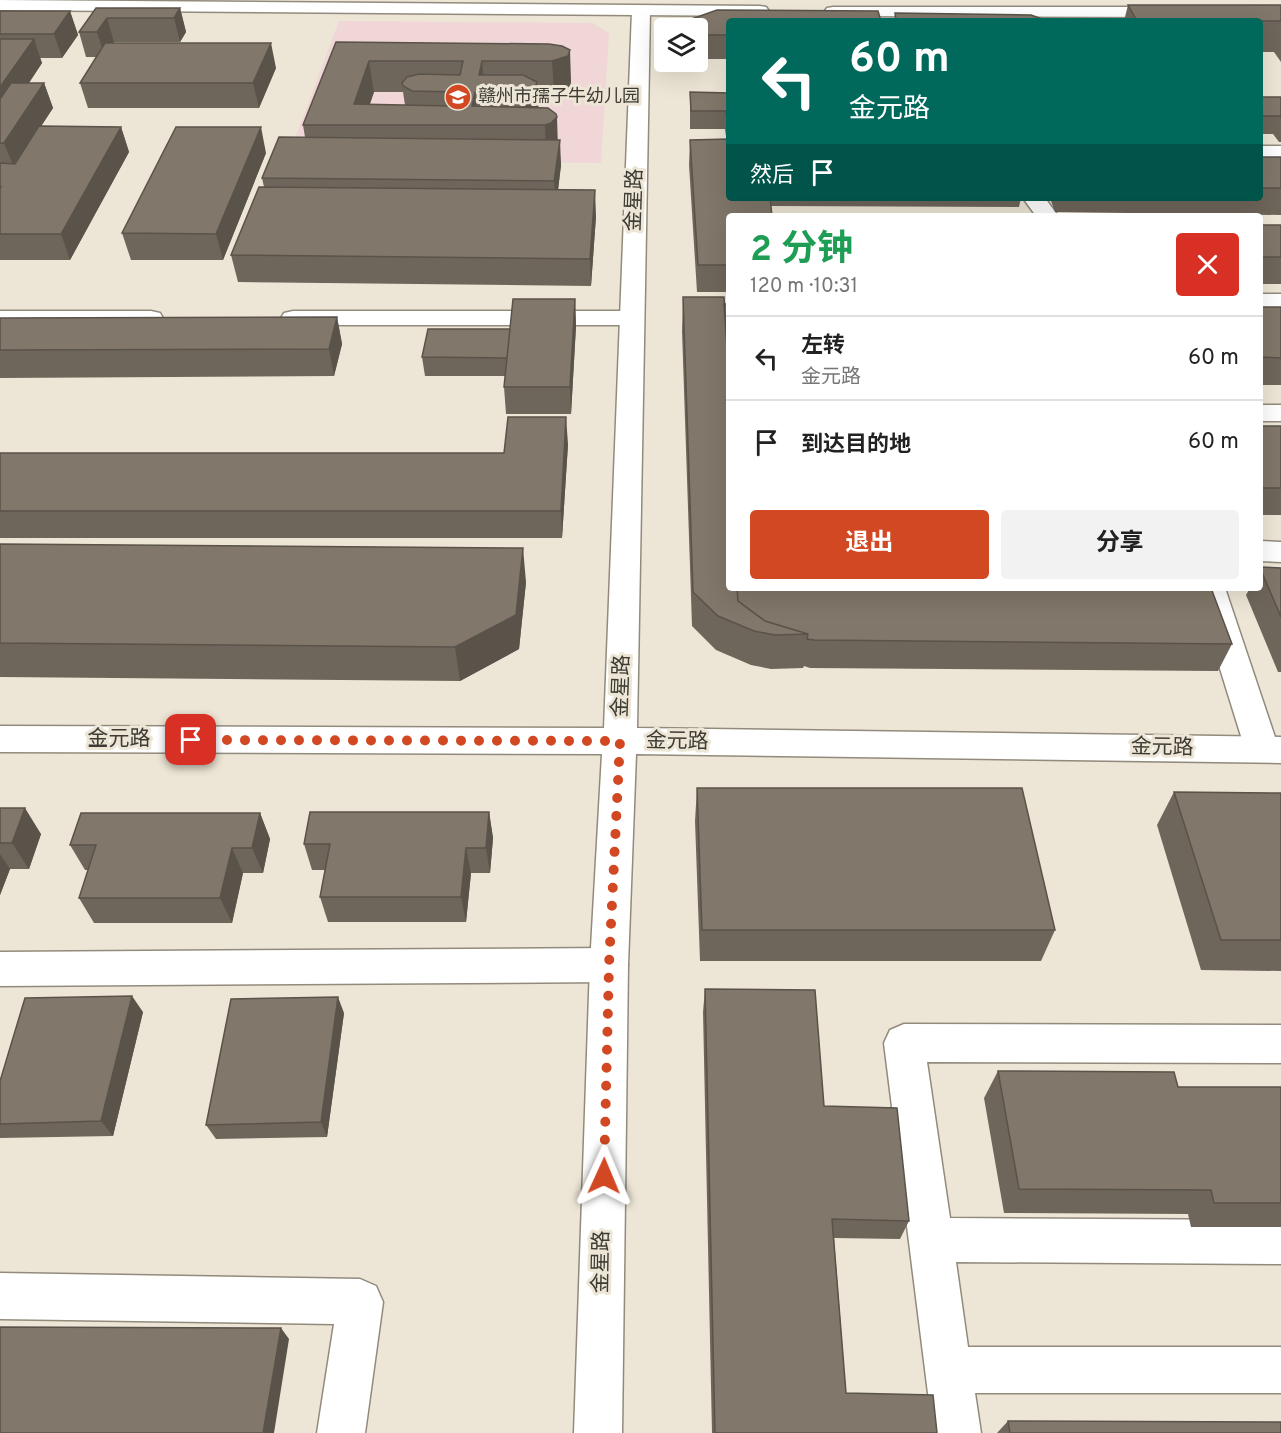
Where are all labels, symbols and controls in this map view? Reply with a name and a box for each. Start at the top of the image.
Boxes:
map controls [654,18,708,72]
button: layers [654,18,708,72]
text: 60 m [849,34,950,87]
icon: left [750,42,828,120]
school or university icon: 赣州市孺子牛幼儿园 [443,82,473,112]
place label: 赣州市孺子牛幼儿园 [478,86,640,109]
text: 金元路 [849,93,930,127]
icon: arrive [806,156,839,189]
text: 然后 [750,163,794,190]
street label: 金星路 [620,168,650,232]
text: 2 分钟 [750,228,853,274]
button: close [1176,233,1239,296]
text: 120 m · 10:31 [750,274,858,300]
text: 左转 [801,333,845,360]
icon: left [750,342,783,375]
text: 60 m [1188,345,1239,372]
text: 金元路 [801,365,861,391]
icon: arrive [750,426,783,459]
text: 60 m [1188,429,1239,456]
text: 到达目的地 [801,432,911,459]
button: 退出 [750,510,989,579]
button: 分享 [1001,510,1239,579]
street label: 金星路 [607,654,637,718]
pin [165,714,216,765]
icon: arrive [174,723,207,756]
street label: 金元路 [88,726,151,753]
street label: 金元路 [645,728,709,756]
street label: 金元路 [1130,734,1194,762]
position arrow [572,1144,636,1208]
street label: 金星路 [588,1230,616,1294]

